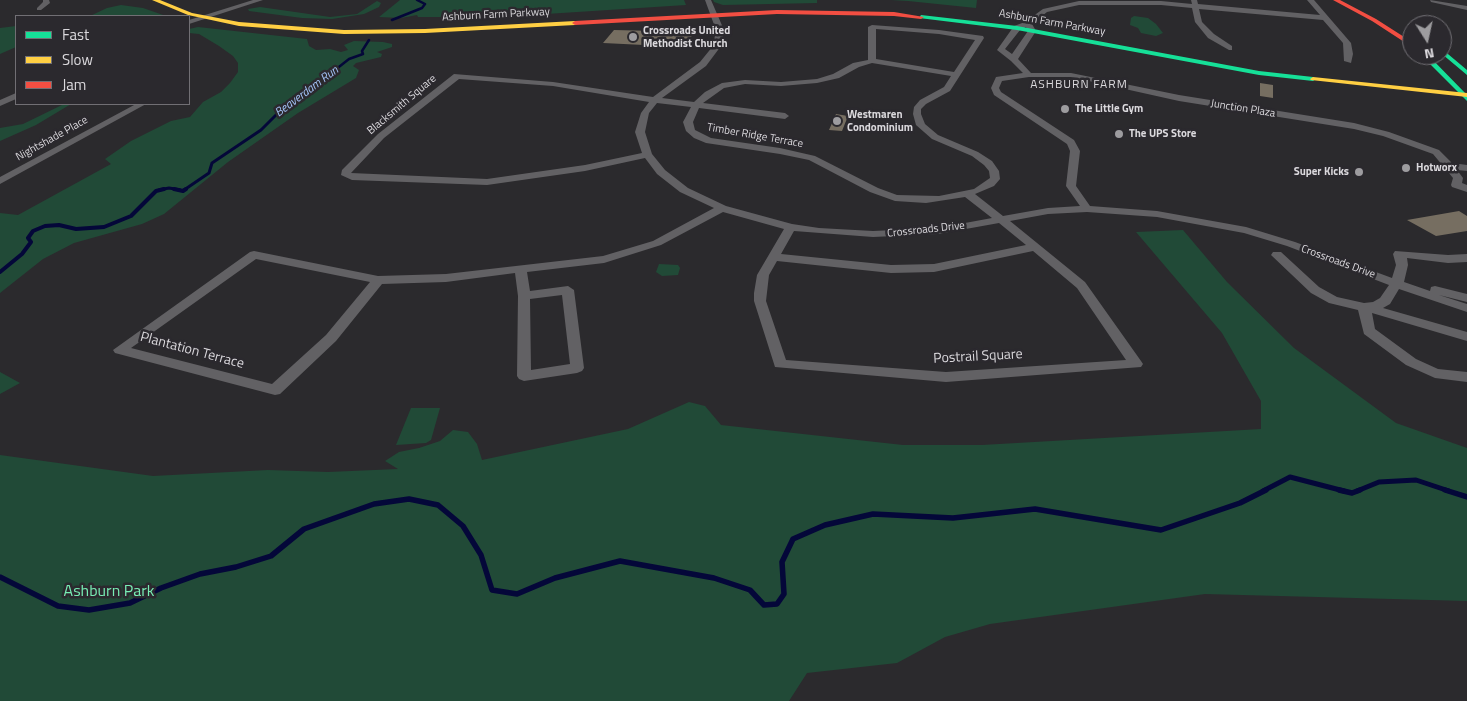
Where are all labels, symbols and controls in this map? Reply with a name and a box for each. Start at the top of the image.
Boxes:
street label: Ashburn Farm Parkway [442,6,550,24]
street label: Ashburn Farm Parkway [998,7,1106,39]
legend [15,15,190,105]
north arrow [1402,15,1452,65]
text: Fast [62,23,89,46]
place label: Crossroads United Methodist Church [643,24,730,50]
marker: Crossroads United Methodist Church [627,31,639,43]
text: N [1423,43,1436,65]
text: Slow [62,48,93,71]
water label: Beaverdam Run [272,64,342,120]
street label: Blacksmith Square [365,72,439,138]
text: Jam [62,73,86,96]
district label: ASHBURN FARM [1029,78,1129,92]
street label: Junction Plaza [1210,97,1276,121]
place label: The Little Gym [1075,102,1143,116]
marker: The Little Gym [1059,103,1071,115]
place label: Westmaren Condominium [847,108,913,134]
street label: Nightshade Place [14,114,90,164]
marker: Westmaren Condominium [831,115,843,127]
street label: Timber Ridge Terrace [706,121,804,151]
place label: The UPS Store [1129,127,1196,141]
marker: The UPS Store [1113,128,1125,140]
place label: Hotworx [1416,161,1457,175]
marker: Hotworx [1400,162,1412,174]
place label: Super Kicks [1294,165,1349,179]
marker: Super Kicks [1353,166,1365,178]
street label: Crossroads Drive [886,219,966,241]
street label: Crossroads Drive [1299,242,1377,282]
street label: Plantation Terrace [138,329,246,373]
street label: Postrail Square [933,346,1023,368]
park label: Ashburn Park [64,582,154,602]

